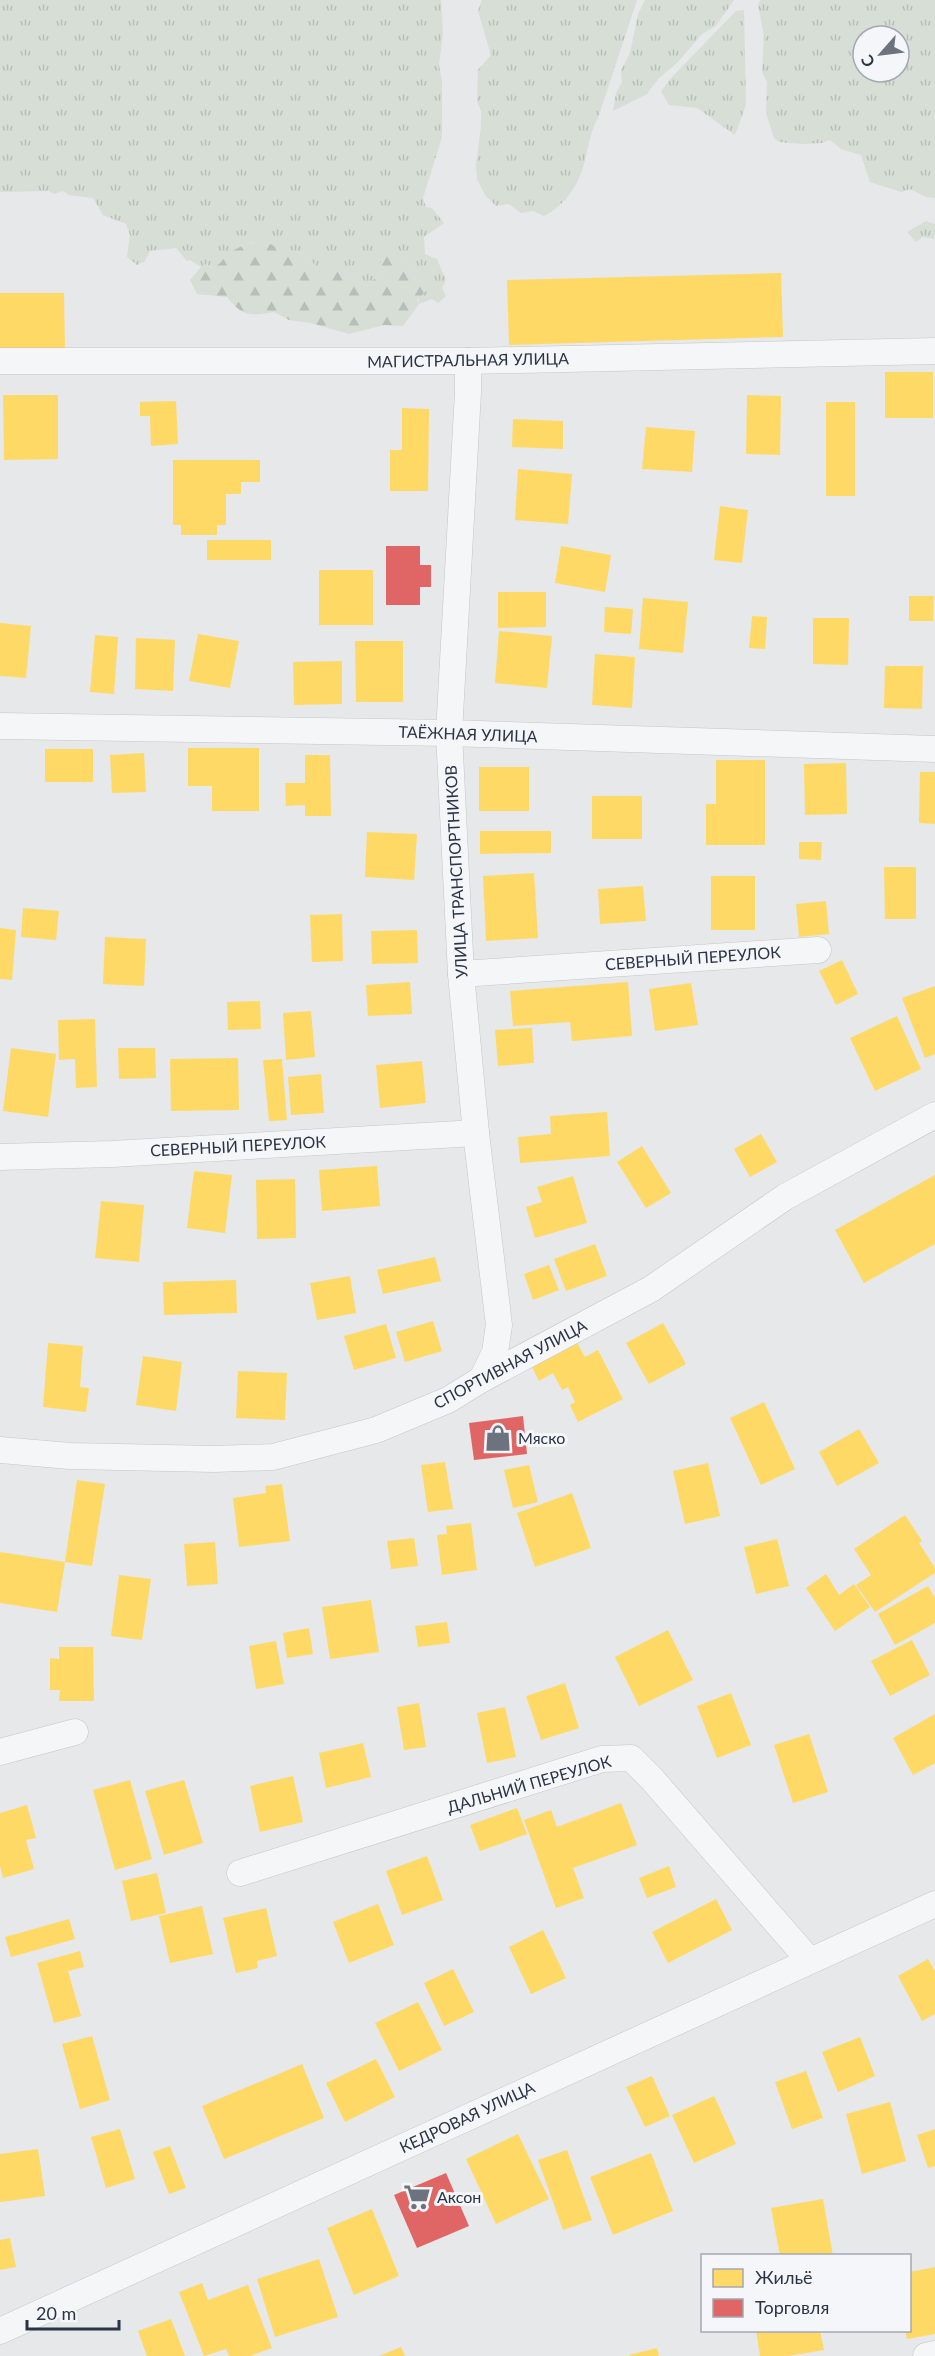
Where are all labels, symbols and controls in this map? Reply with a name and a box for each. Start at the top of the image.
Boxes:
north arrow [851,24,911,84]
text: С [856,52,878,70]
street label: МАГИСТРАЛЬНАЯ УЛИЦА [367,348,569,371]
street label: ТАЁЖНАЯ УЛИЦА [398,722,538,745]
street label: УЛИЦА ТРАНСПОРТНИКОВ [440,765,471,979]
street label: СЕВЕРНЫЙ ПЕРЕУЛОК [604,942,782,973]
street label: СЕВЕРНЫЙ ПЕРЕУЛОК [150,1131,327,1160]
street label: СПОРТИВНАЯ УЛИЦА [430,1315,590,1412]
shop icon: Мяско [483,1423,513,1453]
place label: Мяско [518,1428,565,1447]
street label: ДАЛЬНИЙ ПЕРЕУЛОК [445,1751,613,1816]
street label: КЕДРОВАЯ УЛИЦА [396,2077,538,2156]
supermarket icon: Аксон [402,2182,432,2212]
place label: Аксон [437,2187,481,2206]
legend [701,2254,911,2332]
text: Жильё [755,2266,813,2288]
scale bar [27,2293,118,2331]
text: Торговля [755,2296,829,2318]
text: 20 m [36,2302,76,2324]

